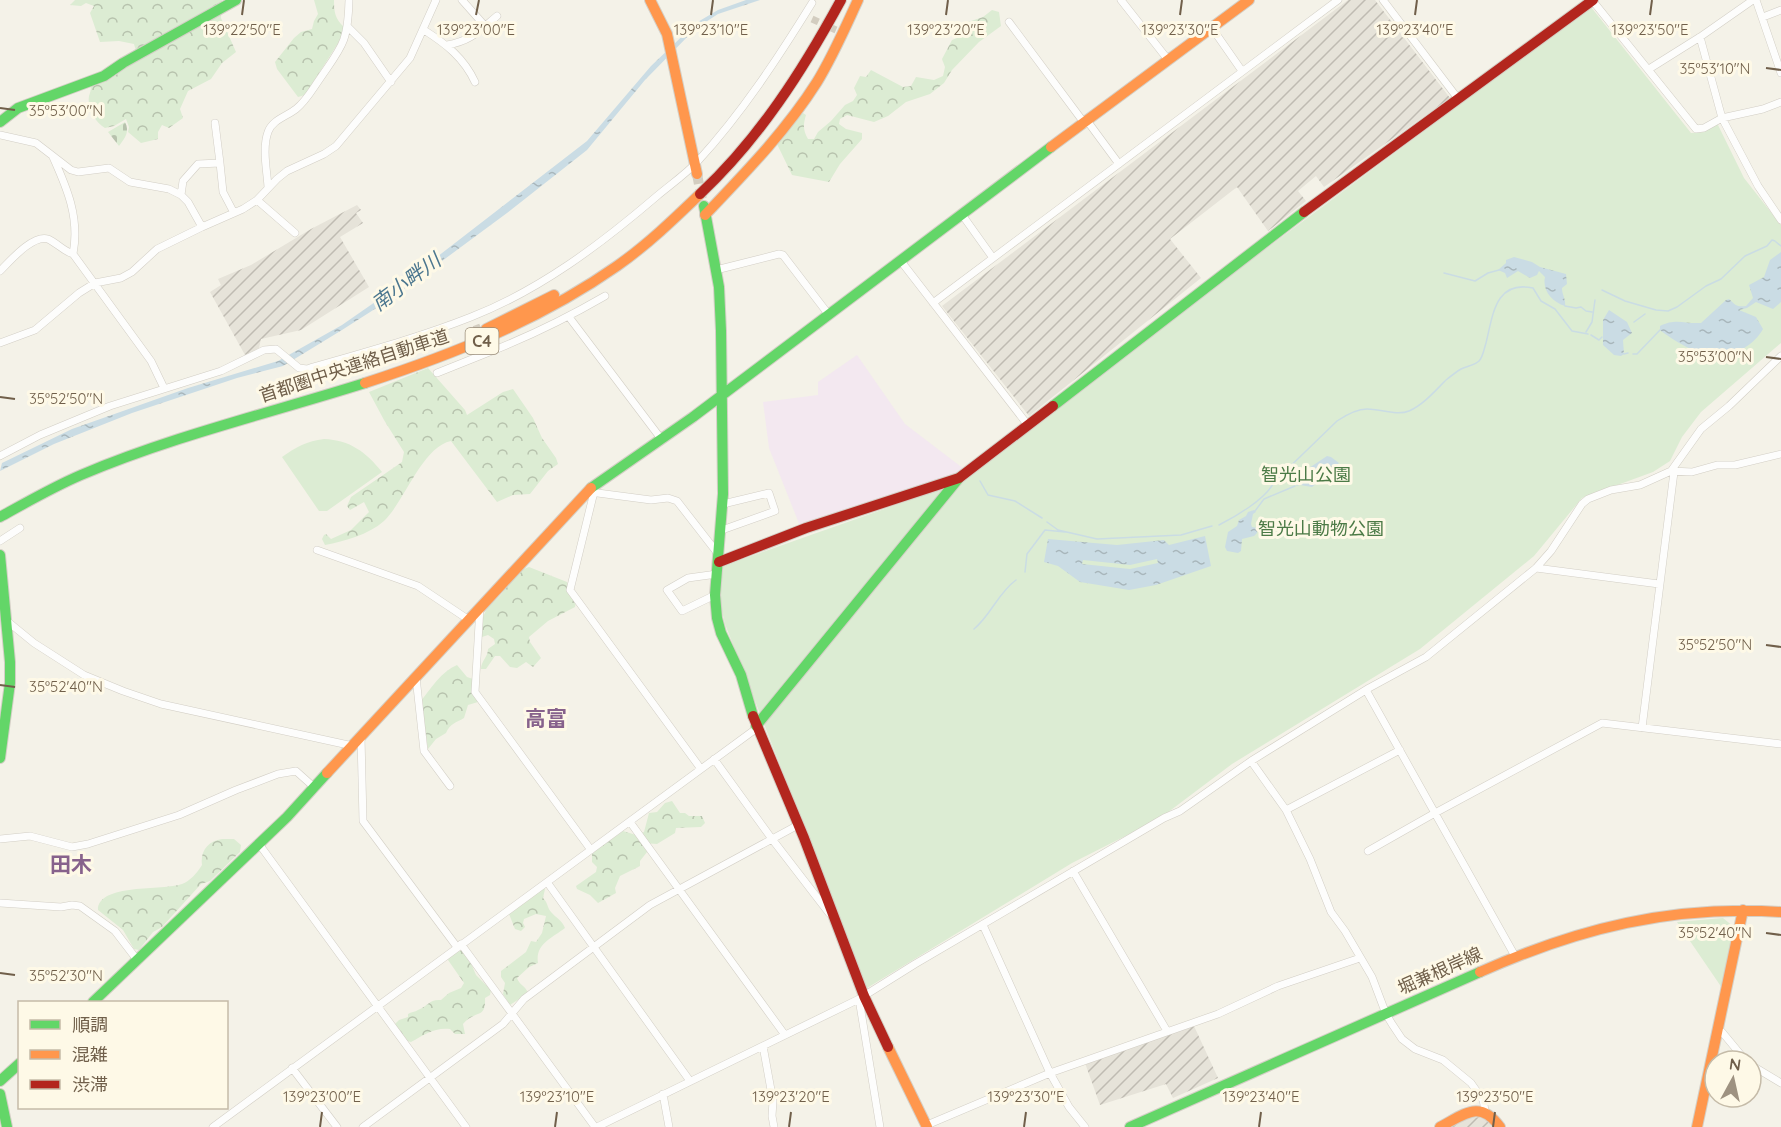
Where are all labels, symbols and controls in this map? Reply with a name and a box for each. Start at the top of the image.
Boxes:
text: 139°22'50"E [203,20,281,39]
text: 139°23'00"E [437,20,515,39]
text: 139°23'10"E [674,20,748,39]
text: 139°23'20"E [907,20,985,39]
text: 139°23'30"E [1142,20,1218,39]
text: 139°23'40"E [1377,20,1453,39]
text: 139°23'50"E [1611,20,1689,39]
text: 35°53'10"N [1679,59,1751,78]
text: 35°53'00"N [29,101,103,120]
water label: 南小畔川 [366,246,447,316]
street label: 首都圏中央連絡自動車道 [256,324,452,407]
road number: C4 [466,328,498,354]
text: 35°53'00"N [1678,347,1752,366]
text: 35°52'50"N [29,389,103,408]
park label: 智光山公園 [1261,463,1351,486]
park label: 智光山動物公園 [1258,517,1384,540]
text: 35°52'50"N [1678,635,1752,654]
text: 35°52'40"N [29,677,103,696]
district label: 高富 [525,705,567,731]
district label: 田木 [50,851,92,877]
text: 35°52'40"N [1678,923,1752,942]
street label: 堀兼根岸線 [1394,942,1486,999]
text: 35°52'30"N [29,966,103,985]
legend [18,1001,228,1109]
text: 順調 [72,1013,108,1036]
text: 混雑 [72,1043,108,1066]
north arrow [1703,1049,1763,1109]
text: N [1728,1053,1742,1075]
text: 渋滞 [72,1073,108,1096]
text: 139°23'00"E [283,1087,361,1106]
text: 139°23'10"E [520,1087,594,1106]
text: 139°23'20"E [752,1087,830,1106]
text: 139°23'30"E [988,1087,1064,1106]
text: 139°23'40"E [1223,1087,1299,1106]
text: 139°23'50"E [1456,1087,1534,1106]

